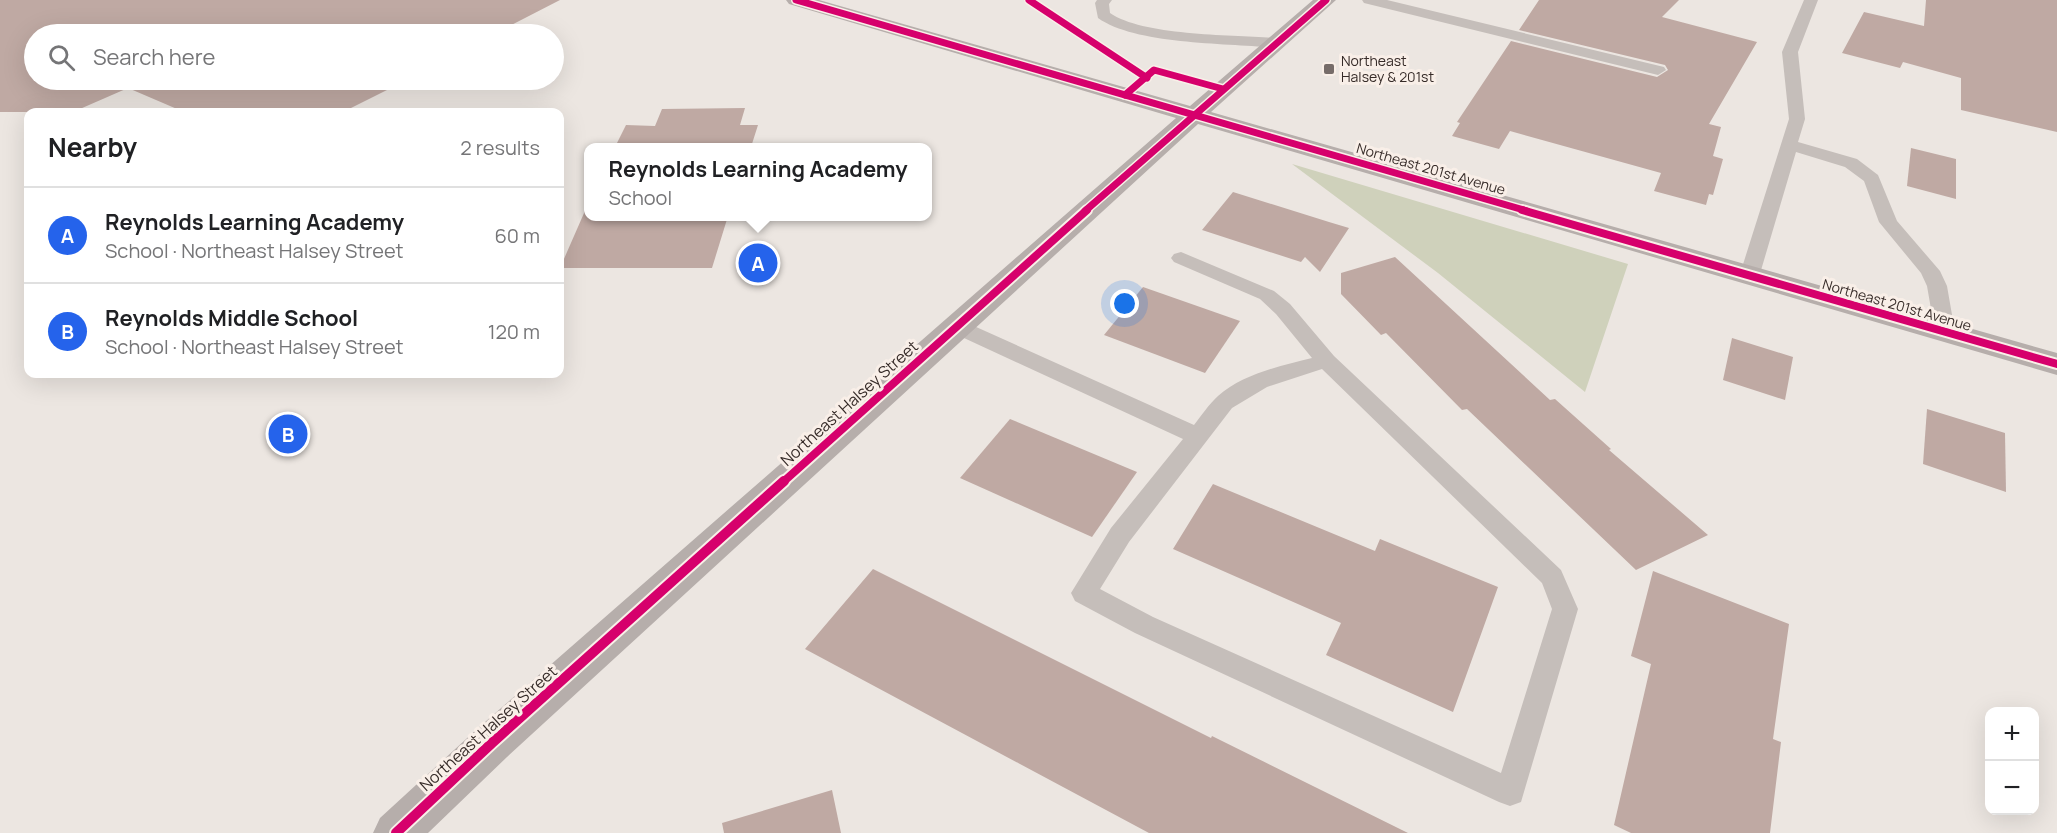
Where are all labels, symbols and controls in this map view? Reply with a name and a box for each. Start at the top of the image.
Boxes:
search box [24,24,564,90]
icon: search [45,41,78,74]
text: Search here [93,42,215,72]
place label: Northeast Halsey & 201st [1341,51,1434,86]
marker: Northeast Halsey & 201st [1322,62,1336,76]
text: Nearby [48,129,137,165]
text: 2 results [460,134,540,161]
street label: Northeast 201st Avenue [1354,138,1508,199]
popup [584,143,932,221]
text: Reynolds Learning Academy [609,154,907,184]
text: School [609,184,672,211]
text: Reynolds Learning Academy [105,207,404,237]
text: A [61,222,74,249]
text: 60 m [494,222,540,249]
text: School · Northeast Halsey Street [105,237,404,264]
pin: A [738,240,777,286]
street label: Northeast 201st Avenue [1820,274,1974,335]
your location [1110,289,1139,318]
text: Reynolds Middle School [105,303,358,333]
text: B [61,318,74,345]
text: 120 m [488,318,540,345]
text: School · Northeast Halsey Street [105,333,404,360]
street label: Northeast Halsey Street [776,335,922,471]
pin: B [268,412,308,456]
street label: Northeast Halsey Street [415,660,561,796]
map controls [1985,707,2039,815]
button: + [1985,707,2039,761]
button: − [1985,761,2039,815]

